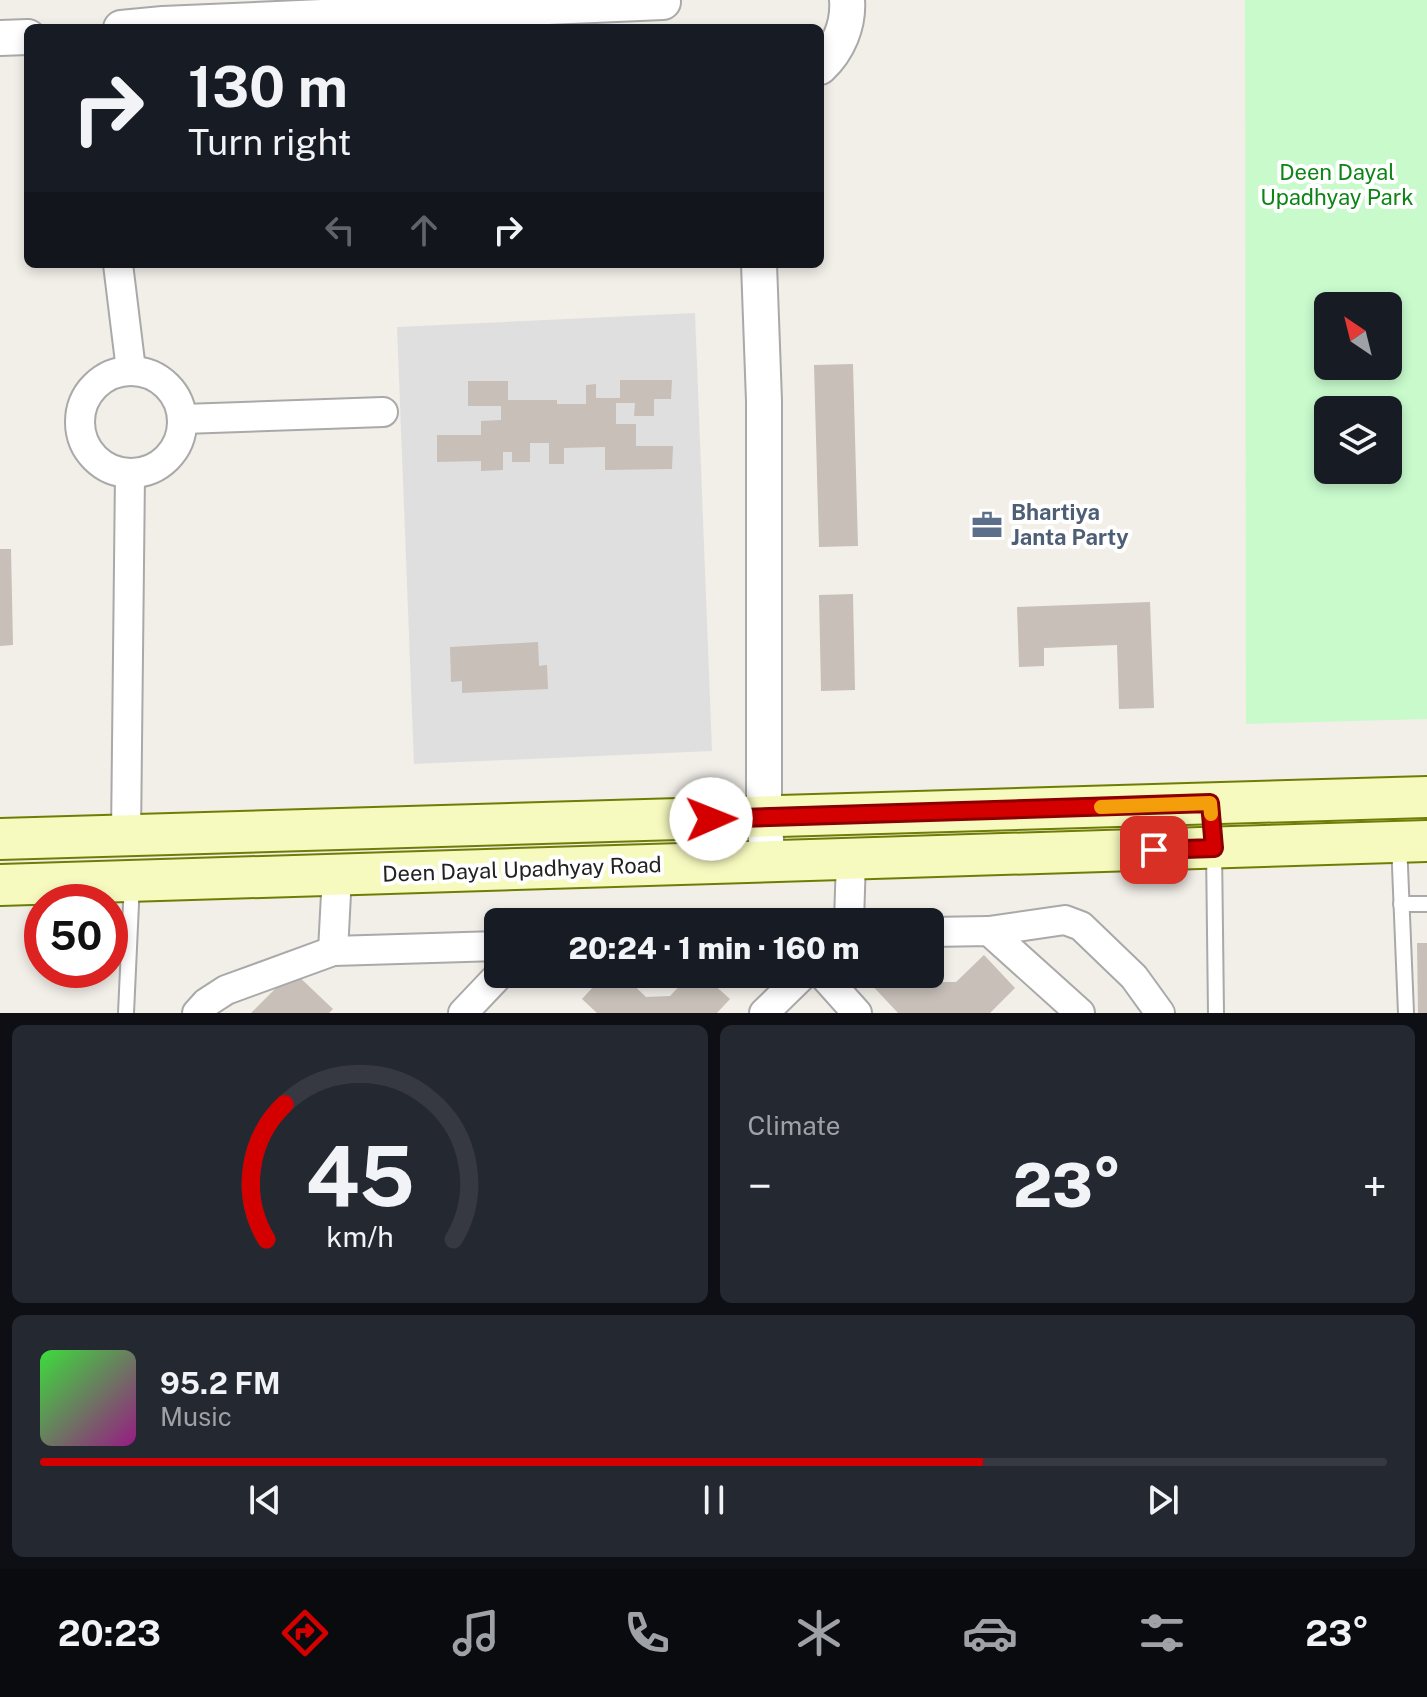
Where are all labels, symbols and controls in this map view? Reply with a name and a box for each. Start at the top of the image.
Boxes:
text: 130 m [188,54,348,120]
icon: right [56,56,160,160]
text: Turn right [188,121,351,163]
park label: Deen Dayal Upadhyay Park [1260,159,1414,210]
icon: left [318,208,362,252]
icon: ahead [402,208,446,252]
icon: right [486,208,530,252]
north arrow [1314,292,1402,380]
map controls [1314,292,1402,484]
button: layers [1314,396,1402,484]
place label: Bhartiya Janta Party [1011,499,1129,550]
office icon: Bhartiya Janta Party [970,508,1004,542]
position arrow [669,777,753,861]
pin [1120,816,1188,884]
icon: arrive [1132,828,1176,872]
street label: Deen Dayal Upadhyay Road [382,851,662,887]
speed limit sign: 50 [24,884,128,988]
text: 20:24 · 1 min · 160 m [568,930,860,966]
text: Climate [748,1110,841,1141]
text: 45 [305,1127,415,1225]
text: 23° [1013,1150,1122,1221]
text: − [748,1160,772,1212]
text: + [1363,1160,1387,1212]
text: km/h [326,1220,393,1253]
text: 95.2 FM [160,1365,280,1401]
text: Music [160,1401,232,1432]
icon: previous [243,1478,287,1522]
icon: pause [692,1478,736,1522]
icon: next [1141,1478,1185,1522]
icon: directions [277,1605,333,1661]
icon: music [448,1605,504,1661]
icon: phone [619,1605,675,1661]
icon: climate [791,1605,847,1661]
icon: car [962,1605,1018,1661]
icon: filters [1134,1605,1190,1661]
text: 20:23 [58,1612,161,1654]
text: 23° [1305,1612,1369,1654]

